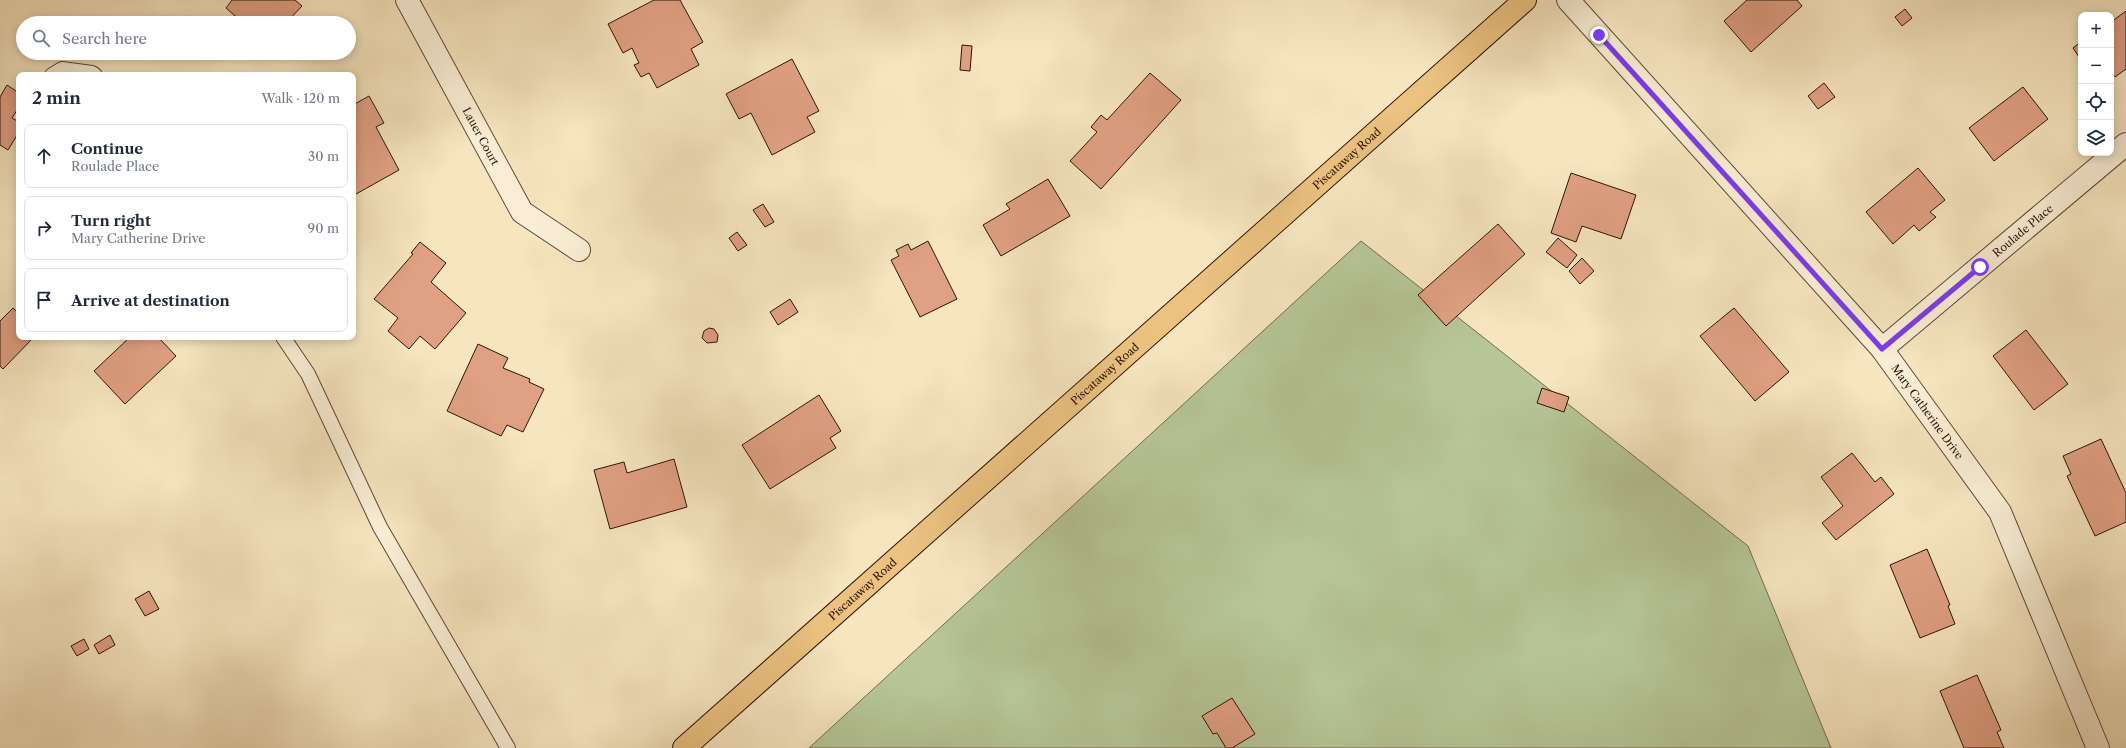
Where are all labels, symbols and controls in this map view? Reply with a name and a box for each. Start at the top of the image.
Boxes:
map controls [2078,12,2114,156]
button: + [2078,12,2114,48]
search box [16,16,356,60]
route end [1590,26,1608,44]
icon: search [30,27,52,49]
text: Search here [62,29,147,48]
button: − [2078,48,2114,84]
button: locate [2078,84,2114,120]
text: 2 min [32,88,81,108]
text: Walk · 120 m [262,90,340,106]
street label: Lauer Court [460,105,502,168]
button: layers [2078,120,2114,156]
street label: Piscataway Road [1310,124,1384,193]
text: Continue [71,139,143,158]
icon: ahead [33,145,55,167]
text: 30 m [308,148,339,164]
text: Roulade Place [71,158,159,174]
street label: Roulade Place [1990,201,2056,260]
text: Turn right [71,211,151,230]
icon: right [33,217,55,239]
text: 90 m [308,220,339,236]
text: Mary Catherine Drive [71,230,206,246]
route start [1971,258,1989,276]
icon: arrive [33,289,55,311]
text: Arrive at destination [71,291,230,310]
street label: Piscataway Road [1068,340,1142,408]
street label: Mary Catherine Drive [1888,361,1967,462]
street label: Piscataway Road [826,555,900,623]

